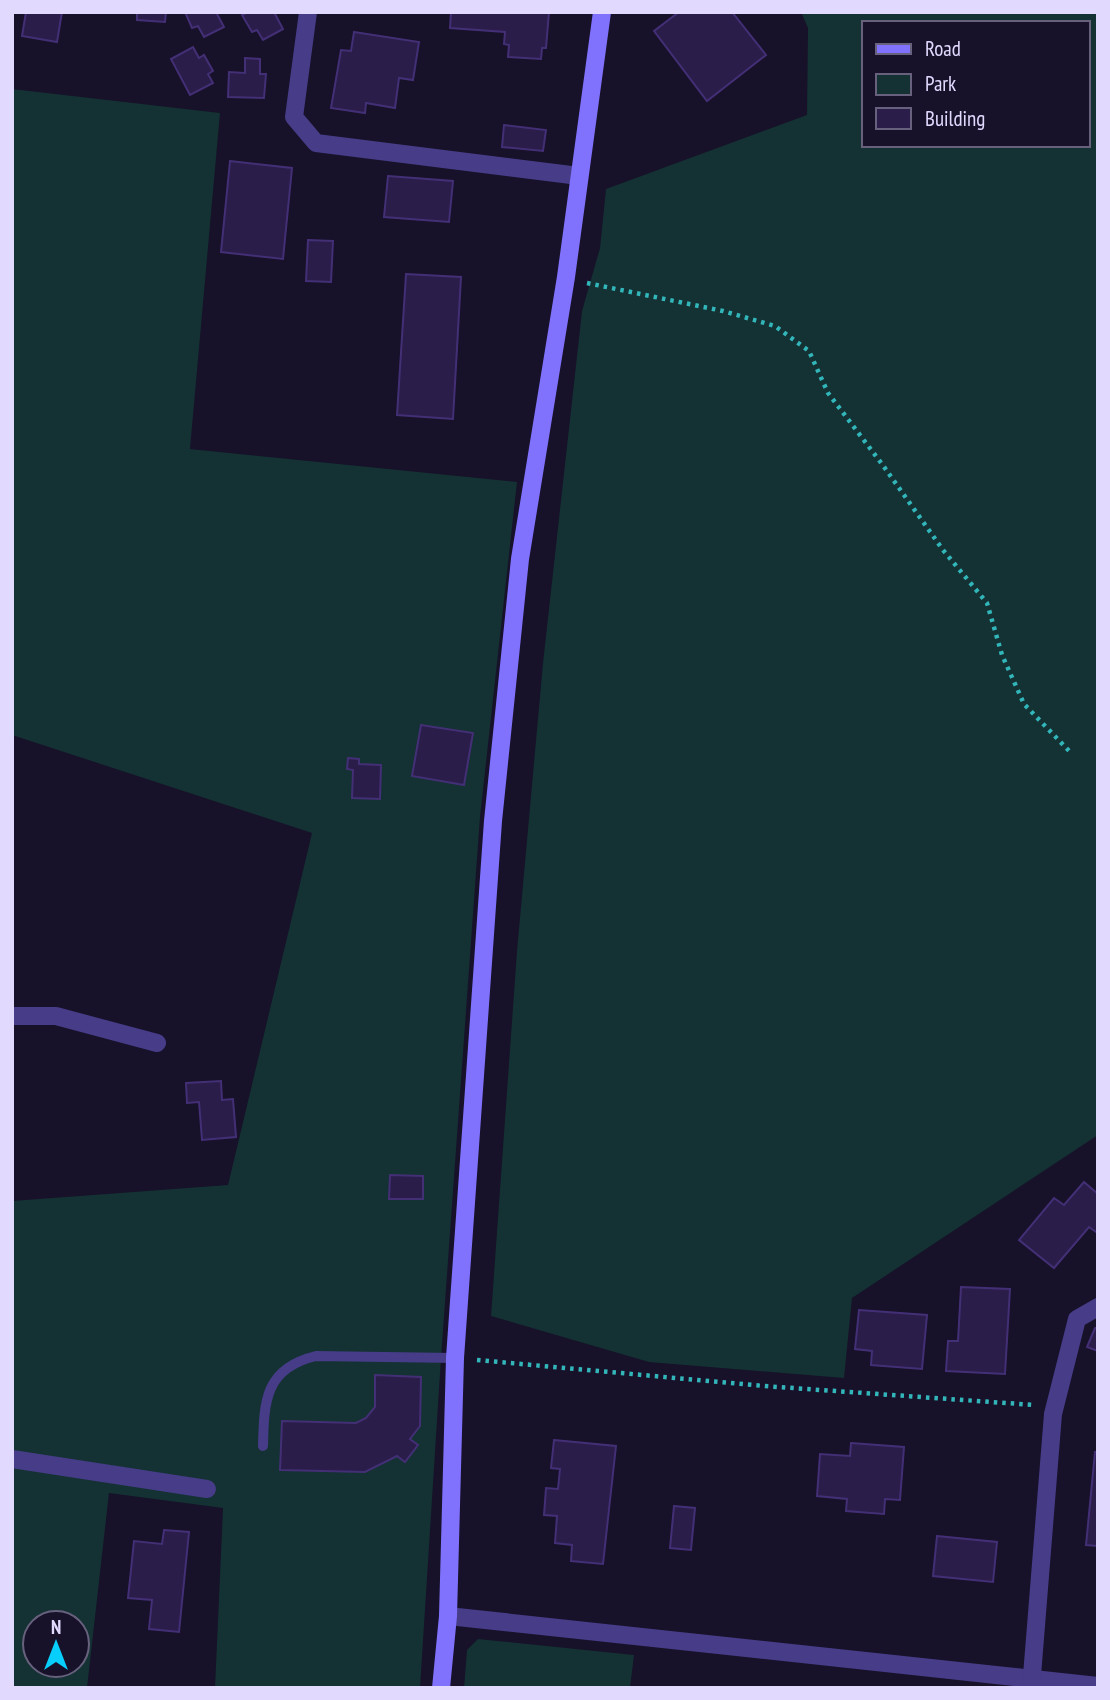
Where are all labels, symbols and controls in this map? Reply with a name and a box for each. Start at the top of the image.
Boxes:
legend [862,21,1089,147]
text: Road [925,35,961,62]
text: Park [925,70,956,97]
text: Building [925,105,985,132]
north arrow [21,1609,91,1679]
text: N [51,1615,61,1639]

